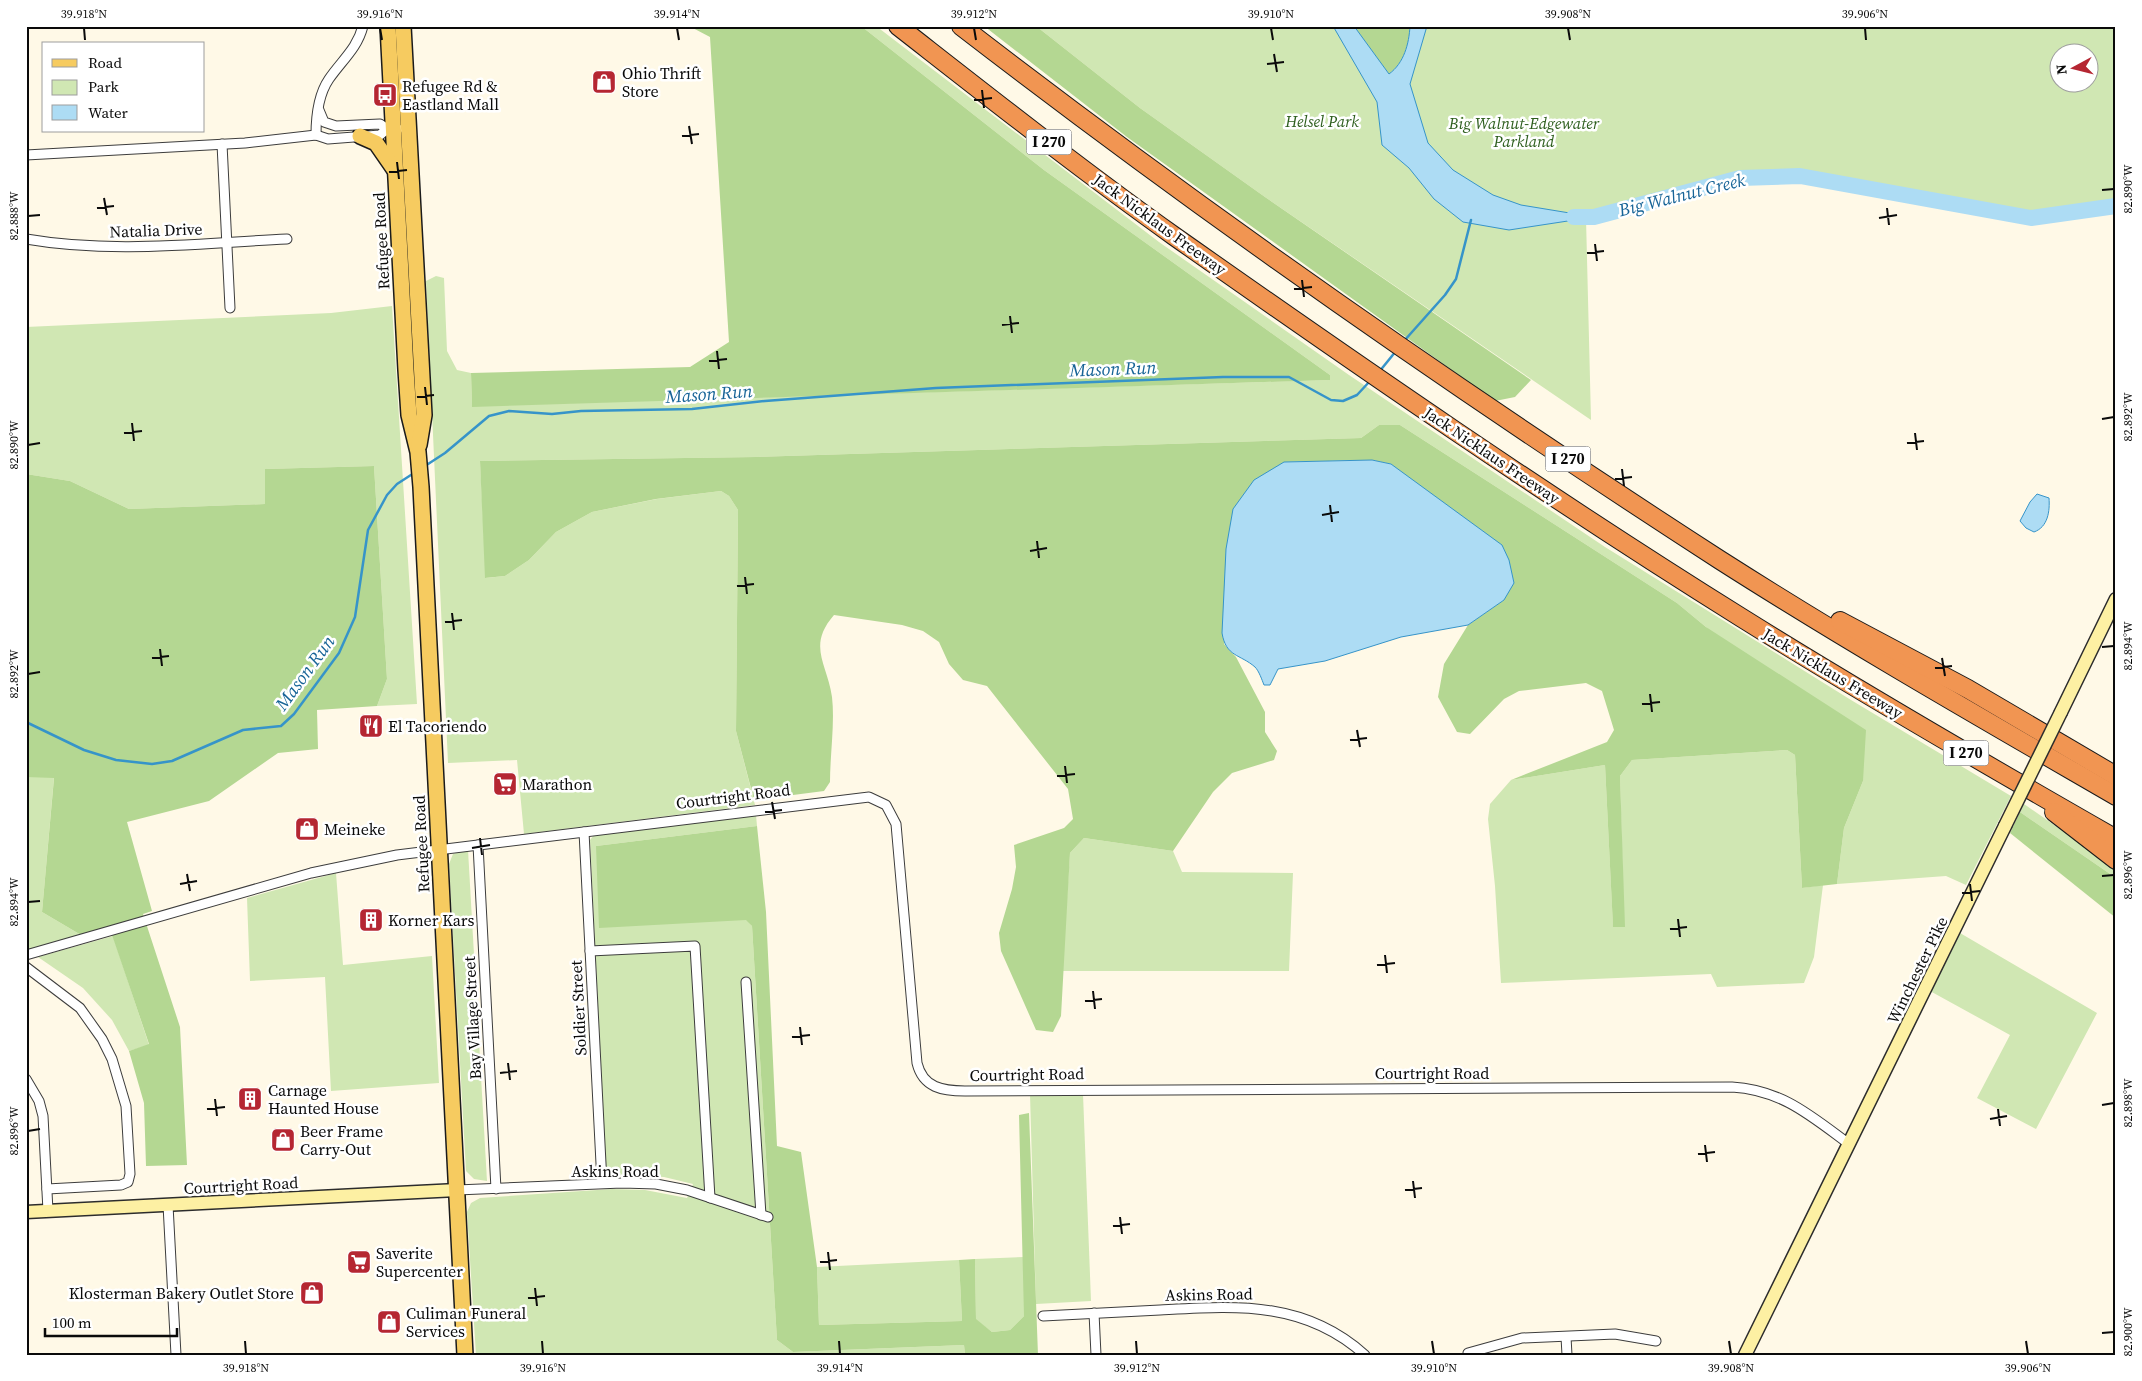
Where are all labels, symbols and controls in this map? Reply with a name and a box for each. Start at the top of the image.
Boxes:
text: 39.918°N [61,6,107,22]
text: 39.916°N [357,6,403,22]
text: 39.914°N [654,6,700,22]
text: 39.912°N [951,6,997,22]
text: 39.910°N [1248,6,1294,22]
text: 39.908°N [1545,6,1591,22]
text: 39.906°N [1842,6,1888,22]
legend [42,42,205,132]
north arrow [2050,42,2100,92]
text: Road [88,52,122,73]
place label: Ohio Thrift Store [622,62,702,102]
text: N [2051,63,2072,76]
shop icon: Ohio Thrift Store [591,69,617,95]
place label: Refugee Rd & Eastland Mall [402,75,499,115]
text: Park [88,76,120,97]
bus stop icon: Refugee Rd & Eastland Mall [372,82,398,108]
text: Water [88,102,129,123]
park label: Helsel Park [1284,110,1359,132]
park label: Big Walnut-Edgewater Parkland [1448,112,1600,152]
road number: I 270 [1026,130,1072,154]
text: 82.890°W [2120,164,2136,214]
water label: Big Walnut Creek [1615,167,1748,223]
street label: Jack Nicklaus Freeway [1088,168,1232,280]
text: 82.888°W [6,191,22,241]
street label: Refugee Road [367,192,395,290]
street label: Natalia Drive [109,217,203,243]
water label: Mason Run [1068,354,1157,383]
water label: Mason Run [664,378,753,409]
text: 82.892°W [2120,392,2136,442]
street label: Jack Nicklaus Freeway [1419,401,1565,509]
text: 82.890°W [6,420,22,470]
road number: I 270 [1546,446,1590,472]
text: 82.894°W [2120,621,2136,671]
street label: Jack Nicklaus Freeway [1758,622,1908,724]
water label: Mason Run [268,630,340,716]
text: 82.892°W [6,649,22,699]
restaurant icon: El Tacoriendo [358,713,384,739]
place label: El Tacoriendo [388,715,487,737]
road number: I 270 [1944,740,1988,766]
supermarket icon: Marathon [492,771,518,797]
place label: Marathon [522,773,593,795]
street label: Courtright Road [675,778,791,814]
street label: Refugee Road [407,795,435,893]
shop icon: Meineke [294,816,320,842]
place label: Meineke [324,818,385,840]
text: 82.896°W [2120,850,2136,900]
text: 82.894°W [6,877,22,927]
building icon: Korner Kars [358,907,384,933]
place label: Korner Kars [388,909,474,931]
street label: Winchester Pike [1882,913,1952,1027]
street label: Bay Village Street [458,955,486,1080]
street label: Soldier Street [564,959,591,1056]
street label: Courtright Road [969,1062,1085,1086]
street label: Courtright Road [1375,1062,1489,1084]
text: 82.898°W [2120,1078,2136,1128]
place label: Carnage Haunted House [268,1079,379,1119]
building icon: Carnage Haunted House [237,1086,263,1112]
text: 82.896°W [6,1106,22,1156]
place label: Beer Frame Carry-Out [300,1120,383,1160]
shop icon: Beer Frame Carry-Out [270,1127,296,1153]
street label: Askins Road [571,1160,659,1182]
street label: Courtright Road [183,1171,299,1199]
place label: Saverite Supercenter [376,1242,463,1282]
supermarket icon: Saverite Supercenter [346,1249,372,1275]
shop icon: Klosterman Bakery Outlet Store [299,1280,325,1306]
place label: Klosterman Bakery Outlet Store [69,1282,294,1304]
street label: Askins Road [1165,1282,1253,1306]
place label: Culiman Funeral Services [406,1302,527,1342]
scale bar [45,1306,178,1338]
text: 82.900°W [2120,1307,2136,1357]
shop icon: Culiman Funeral Services [376,1309,402,1335]
text: 100 m [52,1312,92,1333]
text: 39.918°N [223,1360,269,1376]
text: 39.916°N [520,1360,566,1376]
text: 39.914°N [817,1360,863,1376]
text: 39.912°N [1114,1360,1160,1376]
text: 39.910°N [1411,1360,1457,1376]
text: 39.908°N [1708,1360,1754,1376]
text: 39.906°N [2005,1360,2051,1376]

